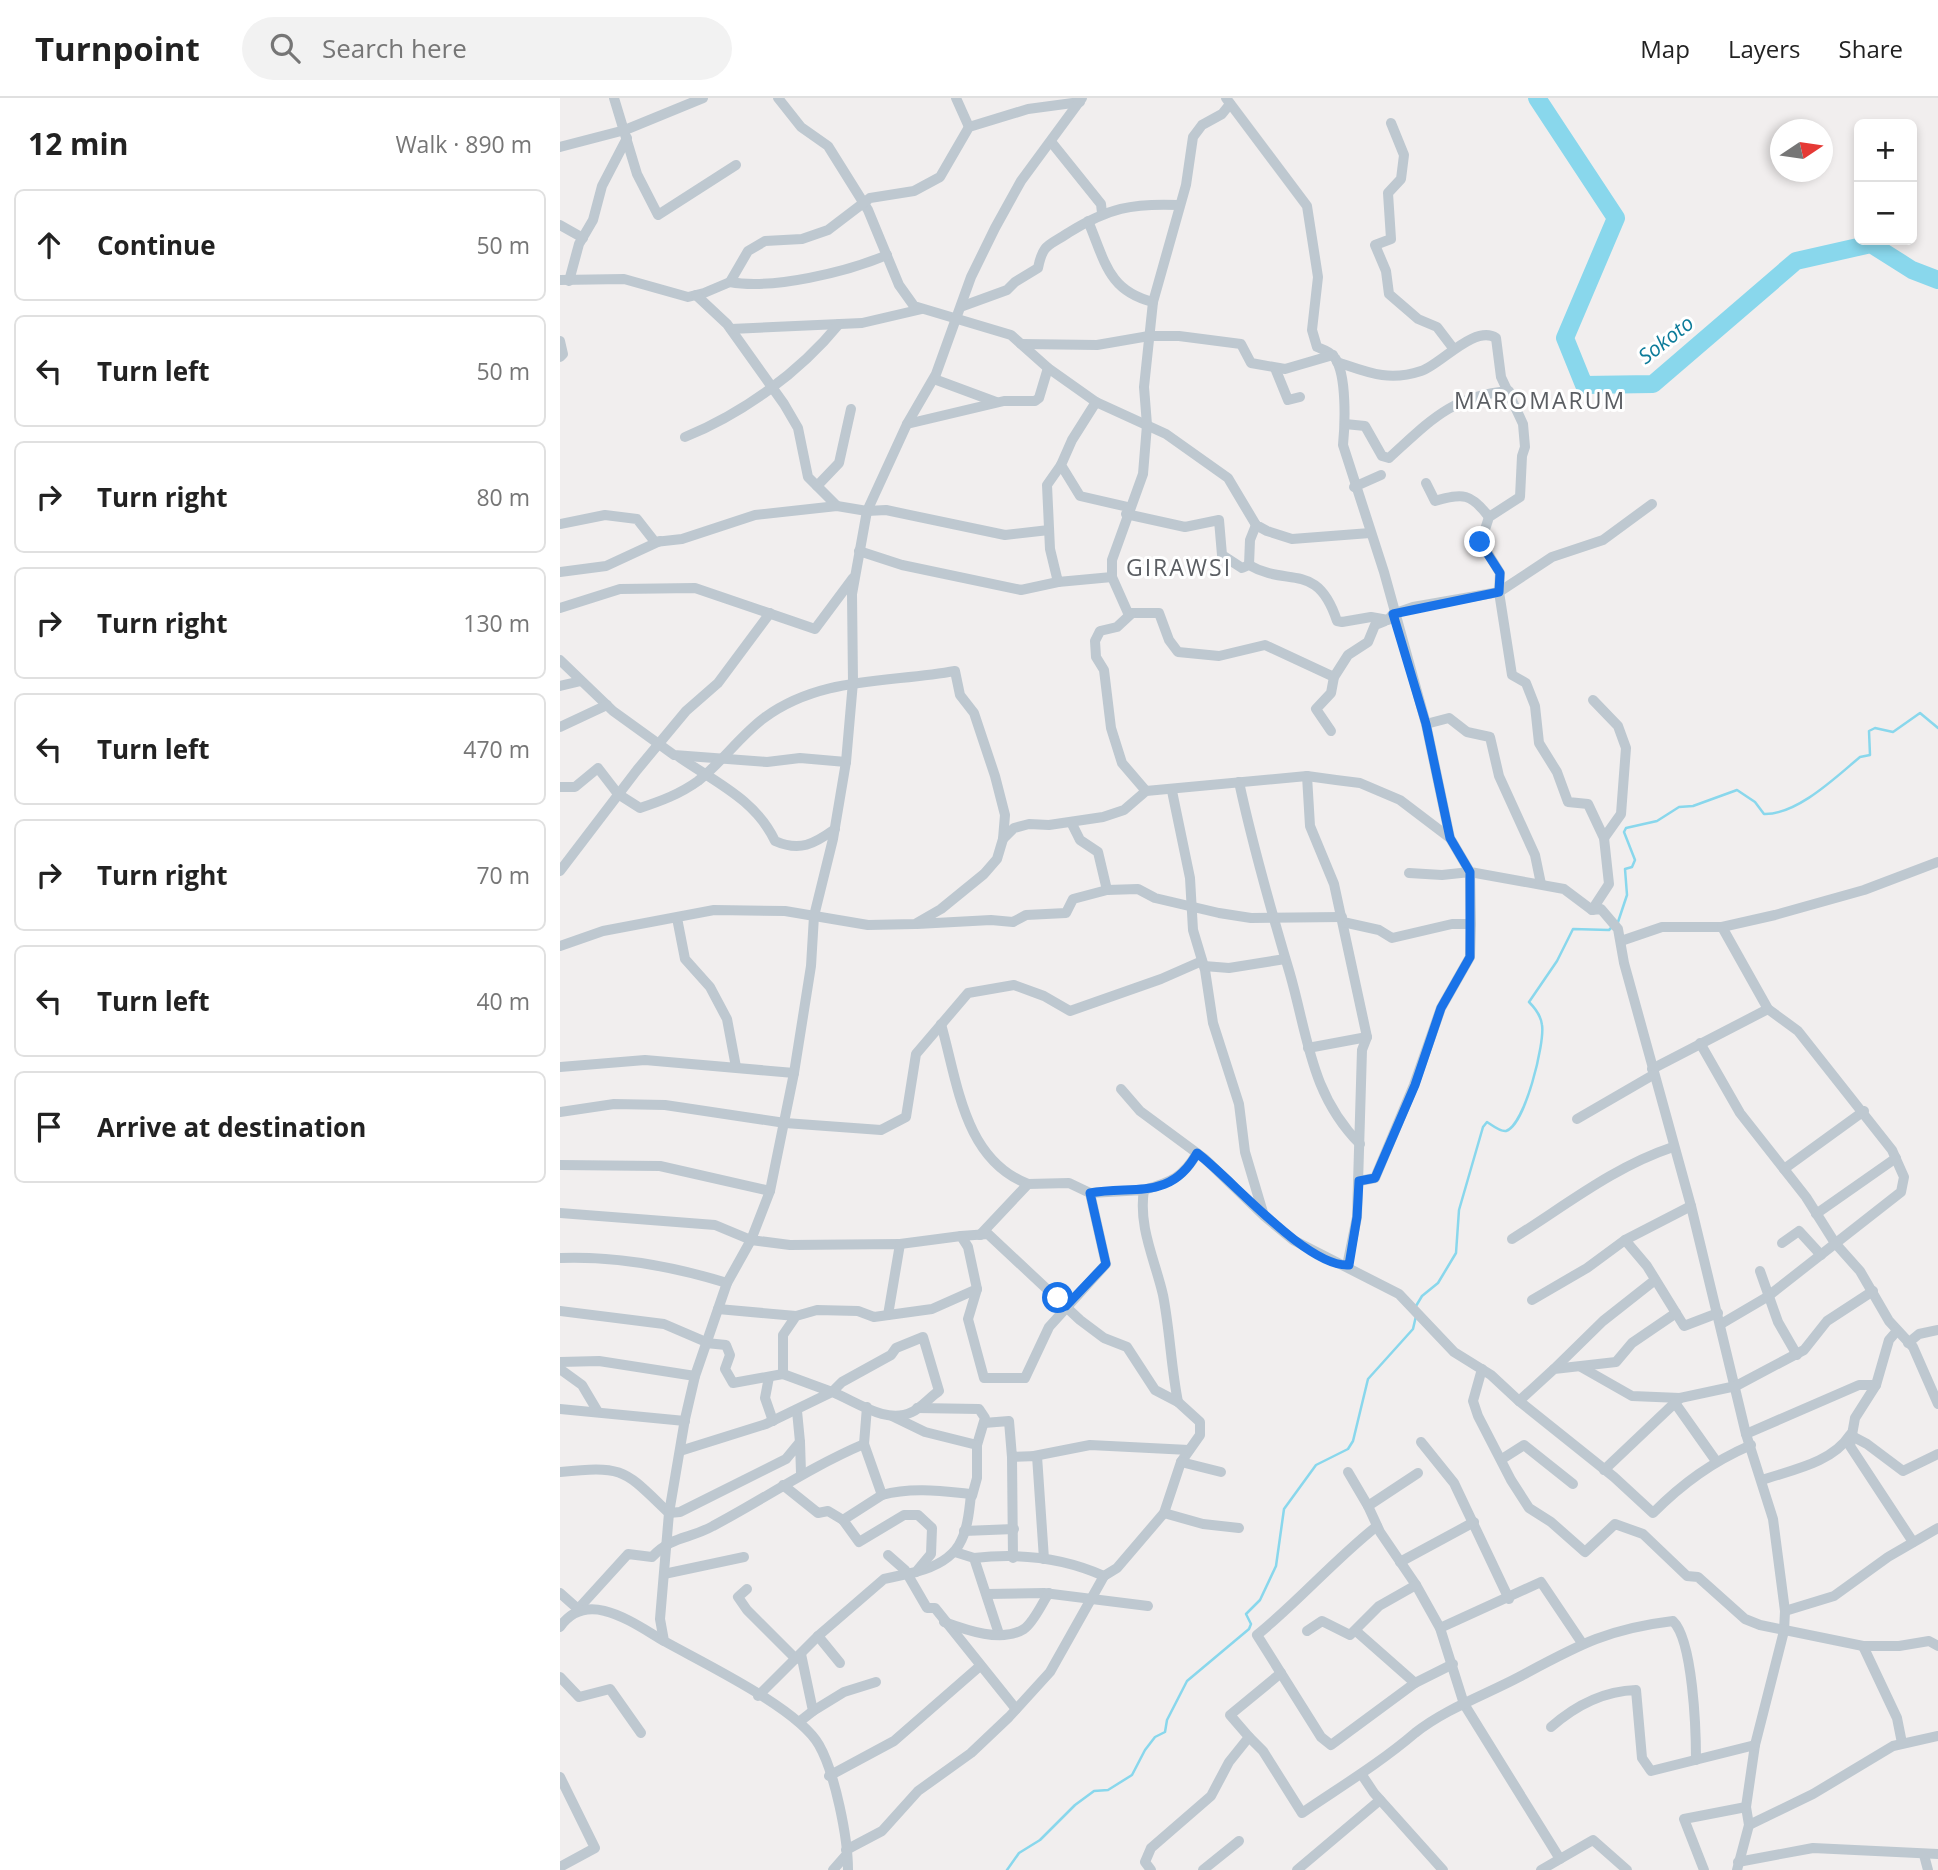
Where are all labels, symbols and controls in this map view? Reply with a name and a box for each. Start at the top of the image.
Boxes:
search box [242,17,732,80]
text: Turnpoint [35,26,200,71]
icon: search [266,29,304,67]
text: Search here [322,30,467,66]
text: Map [1640,32,1690,65]
text: Layers [1728,32,1801,65]
text: Share [1839,32,1903,65]
north arrow [1770,119,1833,182]
map controls [1854,119,1917,245]
button: + [1854,119,1917,182]
text: 12 min [28,123,128,164]
text: Walk · 890 m [395,128,532,160]
button: − [1854,182,1917,245]
icon: ahead [30,226,68,264]
text: Continue [97,227,216,263]
text: 50 m [476,229,530,261]
water label: Sokoto [1632,309,1699,370]
icon: left [30,352,68,390]
text: Turn left [97,353,209,389]
text: 50 m [476,355,530,387]
district label: MAROMARUM [1454,384,1626,416]
icon: right [30,478,68,516]
text: Turn right [97,479,228,515]
text: 80 m [476,481,530,513]
route end [1464,526,1495,557]
district label: GIRAWSI [1126,551,1232,583]
icon: right [30,604,68,642]
text: Turn right [97,605,228,641]
text: 130 m [463,607,530,639]
icon: left [30,730,68,768]
text: Turn left [97,731,209,767]
text: 470 m [463,733,530,765]
icon: right [30,856,68,894]
text: Turn right [97,857,228,893]
text: 70 m [476,859,530,891]
icon: left [30,982,68,1020]
text: Turn left [97,983,209,1019]
text: 40 m [476,985,530,1017]
icon: arrive [30,1108,68,1146]
text: Arrive at destination [97,1109,366,1145]
route start [1042,1282,1073,1313]

